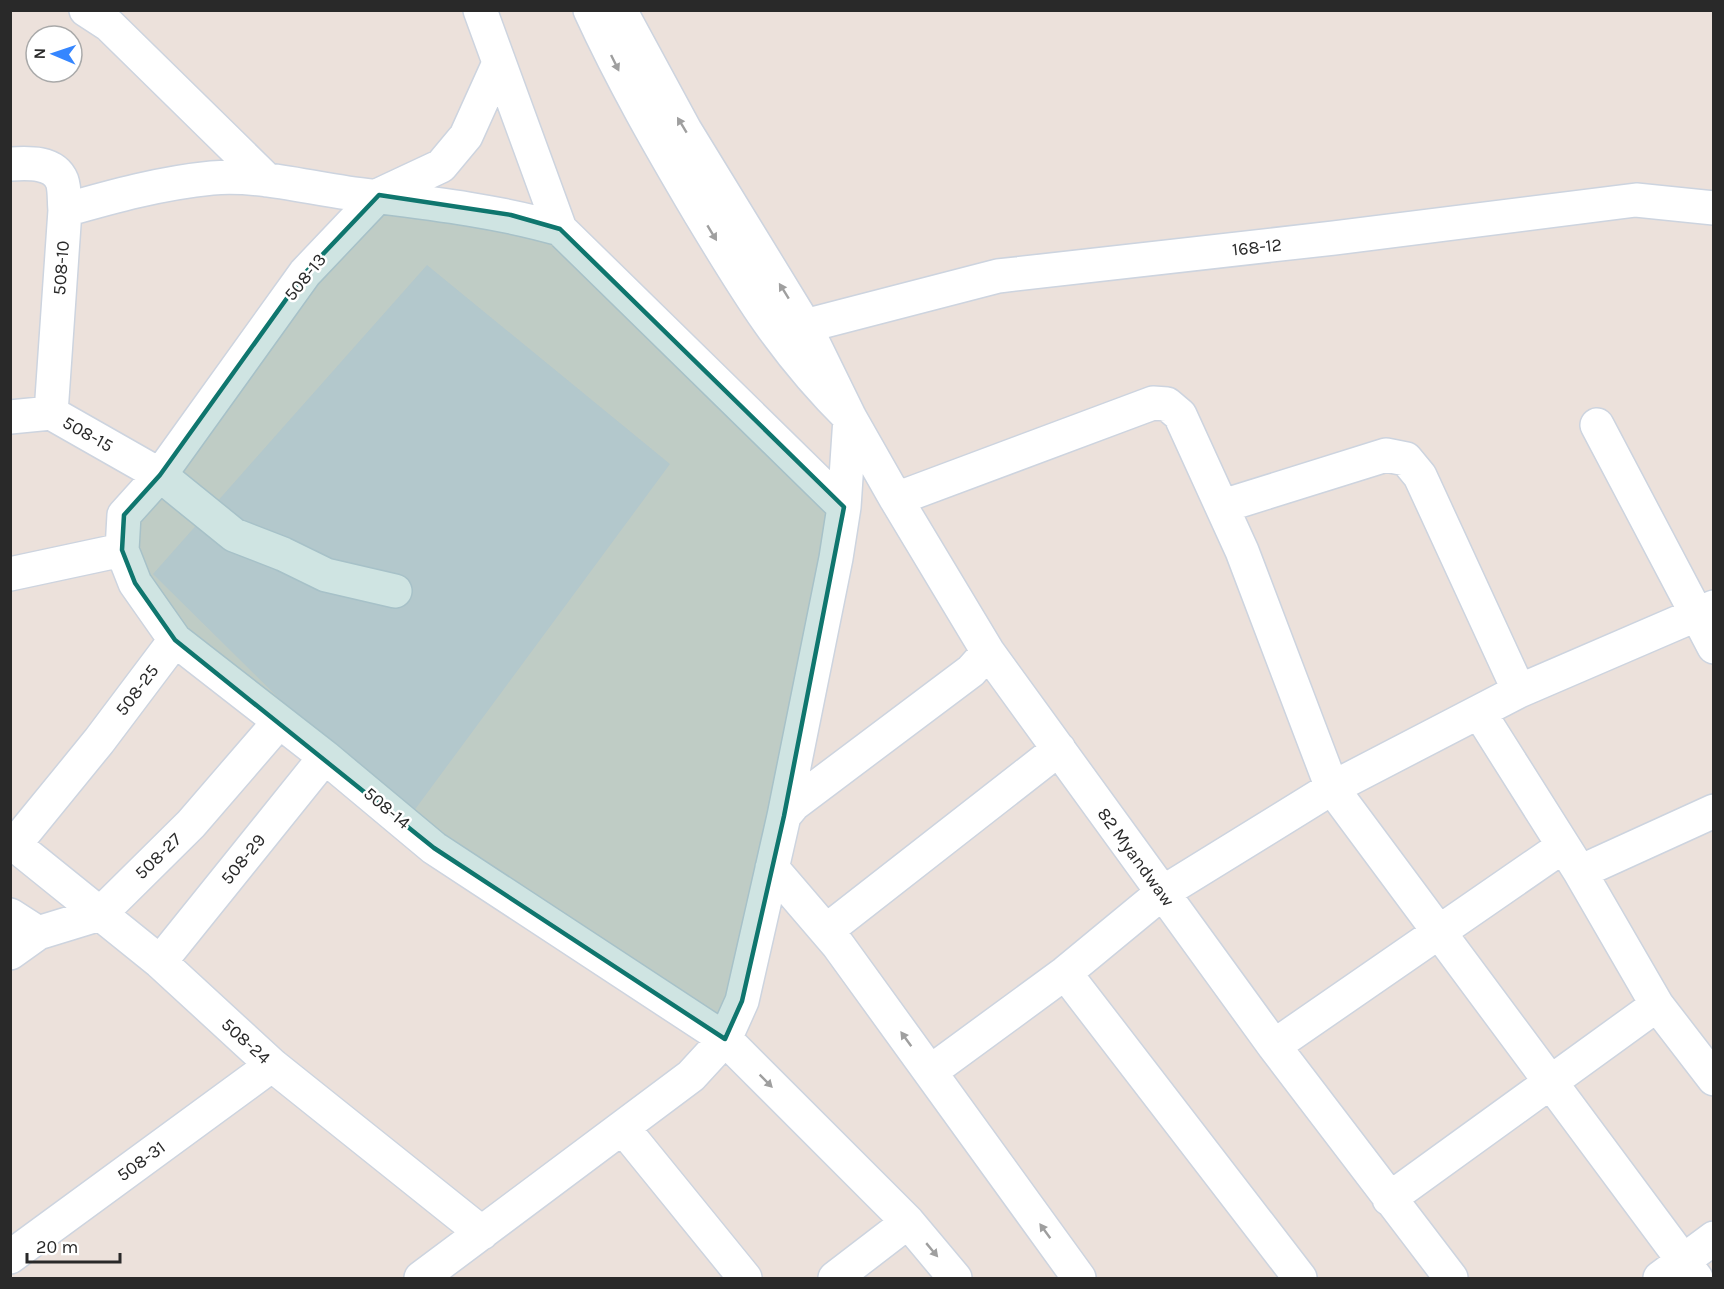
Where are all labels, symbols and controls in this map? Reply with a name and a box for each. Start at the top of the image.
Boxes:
north arrow [24,24,84,84]
text: N [30,47,49,60]
one-way arrow [611,55,620,72]
one-way arrow [677,117,688,133]
one-way arrow [706,225,717,241]
street label: 168-12 [1231,233,1283,261]
street label: 508-10 [48,240,74,296]
street label: 508-13 [279,249,331,305]
one-way arrow [778,283,789,299]
street label: 508-15 [59,411,117,457]
street label: 508-25 [111,660,163,720]
street label: 508-14 [359,782,415,834]
street label: 82 Myandwaw [1093,803,1179,911]
street label: 508-27 [130,828,187,884]
street label: 508-29 [216,829,270,889]
street label: 508-24 [217,1013,275,1069]
one-way arrow [900,1031,912,1047]
one-way arrow [758,1074,772,1088]
street label: 508-31 [112,1136,170,1186]
one-way arrow [1039,1224,1051,1240]
scale bar [27,1226,120,1264]
text: 20 m [36,1236,78,1258]
one-way arrow [925,1242,938,1257]

